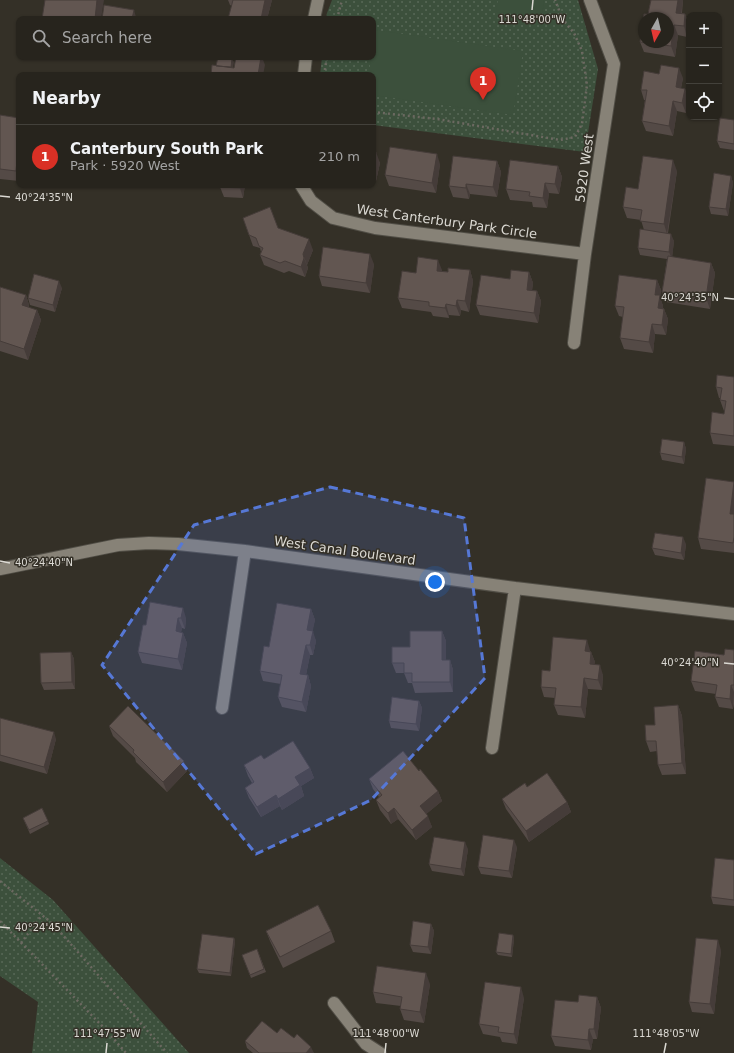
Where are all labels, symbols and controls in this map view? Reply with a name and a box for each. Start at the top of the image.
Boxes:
north arrow [638,12,674,48]
map controls [686,12,722,120]
button: + [686,12,722,48]
text: 111°48'00"W [499,14,565,25]
search box [16,16,376,60]
icon: search [30,27,52,49]
text: Search here [62,29,152,47]
button: − [686,48,722,84]
pin: 1 [470,67,496,100]
button: locate [686,84,722,120]
text: Nearby [32,88,101,108]
street label: 5920 West [572,133,597,203]
text: Canterbury South Park [70,140,263,158]
text: 1 [40,149,50,164]
text: 210 m [318,149,360,164]
text: Park · 5920 West [70,158,180,173]
text: 40°24'35"N [15,192,73,203]
street label: West Canterbury Park Circle [356,201,538,242]
text: 40°24'35"N [661,292,719,303]
street label: West Canal Boulevard [273,533,417,568]
text: 40°24'40"N [15,557,73,568]
your location [425,572,445,592]
text: 40°24'40"N [661,657,719,668]
text: 40°24'45"N [15,922,73,933]
text: 111°47'55"W [74,1028,140,1039]
text: 111°48'00"W [353,1028,419,1039]
text: 111°48'05"W [633,1028,699,1039]

